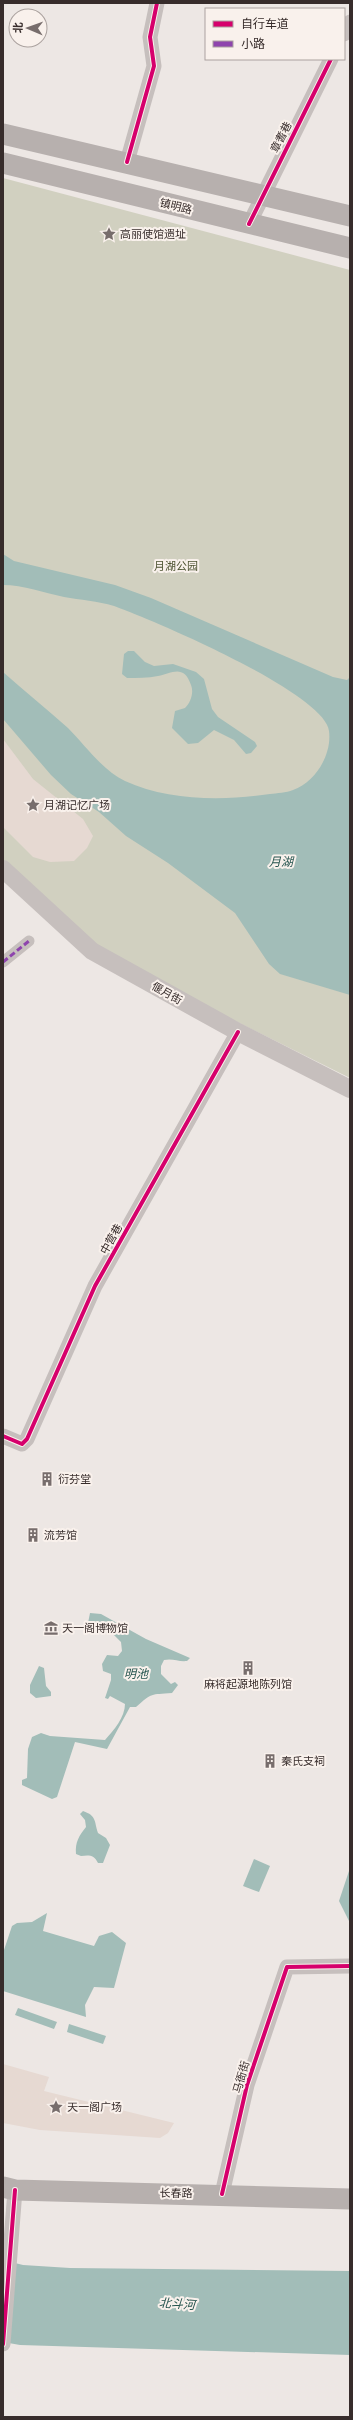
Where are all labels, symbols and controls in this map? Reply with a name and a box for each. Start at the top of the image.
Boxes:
north arrow [8,8,48,48]
legend [205,8,345,60]
text: 自行车道 [241,15,289,32]
text: 北 [10,22,26,33]
text: 小路 [241,35,265,52]
street label: 章耆巷 [266,119,296,155]
street label: 镇明路 [158,194,194,218]
place icon: 高丽使馆遗址 [101,226,117,242]
place label: 高丽使馆遗址 [120,226,186,242]
park label: 月湖公园 [154,558,198,574]
place icon: 月湖记忆广场 [25,797,41,813]
place label: 月湖记忆广场 [44,797,110,813]
water label: 月湖 [269,853,295,870]
street label: 偃月街 [149,978,185,1008]
street label: 中营巷 [96,1221,126,1257]
building icon: 衍芬堂 [39,1471,55,1487]
place label: 衍芬堂 [58,1471,91,1487]
building icon: 流芳馆 [25,1527,41,1543]
place label: 流芳馆 [44,1527,77,1543]
museum icon: 天一阁博物馆 [43,1620,59,1636]
place label: 天一阁博物馆 [62,1620,128,1636]
building icon: 麻将起源地陈列馆 [240,1660,256,1676]
water label: 明池 [124,1665,149,1682]
place label: 麻将起源地陈列馆 [204,1676,292,1692]
building icon: 秦氏支祠 [262,1753,278,1769]
place label: 秦氏支祠 [281,1753,325,1769]
street label: 马衙街 [229,2059,253,2095]
place icon: 天一阁广场 [48,2099,64,2115]
place label: 天一阁广场 [67,2099,122,2115]
street label: 长春路 [159,2185,193,2201]
water label: 北斗河 [158,2294,198,2313]

